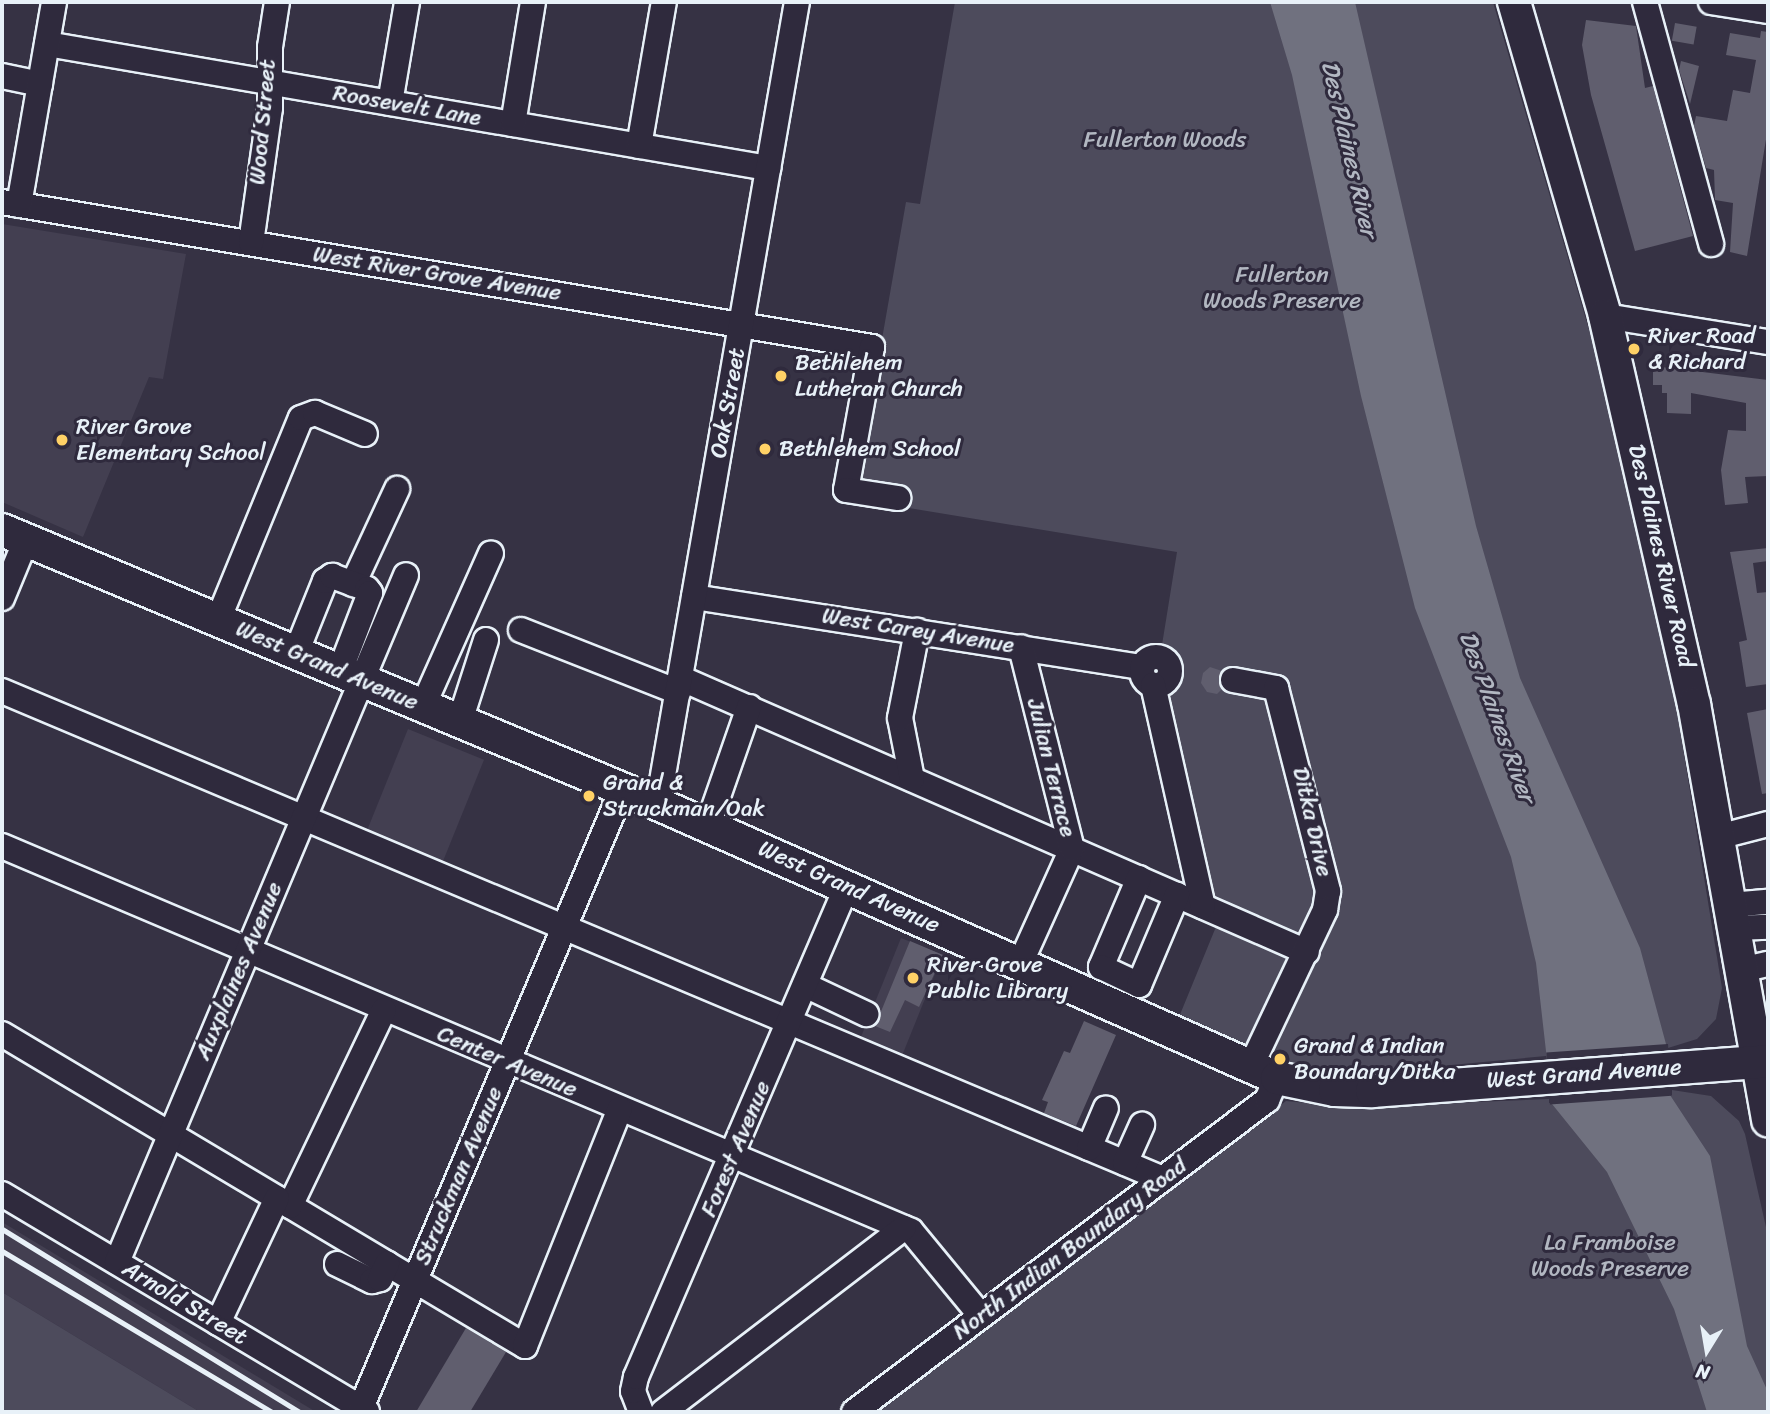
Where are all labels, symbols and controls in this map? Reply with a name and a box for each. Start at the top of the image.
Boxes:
street label: Wood Street [244,58,282,186]
water label: Des Plaines River [1315,58,1383,240]
street label: Roosevelt Lane [331,79,483,133]
park label: Fullerton Woods [1084,126,1246,154]
street label: West River Grove Avenue [311,241,563,307]
park label: Fullerton Woods Preserve [1203,261,1361,315]
place label: River Road & Richard [1648,322,1756,376]
marker: River Road & Richard [1626,341,1642,357]
street label: Oak Street [705,346,751,460]
place label: Bethlehem Lutheran Church [795,349,963,403]
marker: Bethlehem Lutheran Church [773,368,789,384]
place label: River Grove Elementary School [76,413,266,467]
marker: River Grove Elementary School [54,432,70,448]
place label: Bethlehem School [779,435,960,463]
marker: Bethlehem School [757,441,773,457]
street label: Des Plaines River Road [1622,442,1700,670]
street label: West Carey Avenue [820,602,1016,660]
street label: West Grand Avenue [232,615,422,717]
water label: Des Plaines River [1453,628,1541,806]
street label: Julian Terrace [1021,696,1081,840]
street label: Ditka Drive [1286,764,1338,880]
place label: Grand & Struckman/Oak [603,769,765,823]
marker: Grand & Struckman/Oak [581,788,597,804]
street label: West Grand Avenue [754,835,944,939]
street label: Auxplaines Avenue [189,878,289,1064]
place label: River Grove Public Library [927,951,1068,1005]
marker: River Grove Public Library [905,970,921,986]
street label: Center Avenue [433,1020,581,1104]
place label: Grand & Indian Boundary/Ditka [1294,1032,1455,1086]
marker: Grand & Indian Boundary/Ditka [1272,1051,1288,1067]
street label: West Grand Avenue [1486,1053,1682,1095]
street label: Forest Avenue [695,1077,777,1221]
street label: Struckman Avenue [409,1083,509,1269]
street label: North Indian Boundary Road [947,1152,1193,1346]
park label: La Framboise Woods Preserve [1531,1229,1689,1283]
street label: Arnold Street [118,1255,252,1351]
north arrow [1672,1316,1742,1386]
text: N [1693,1355,1713,1390]

